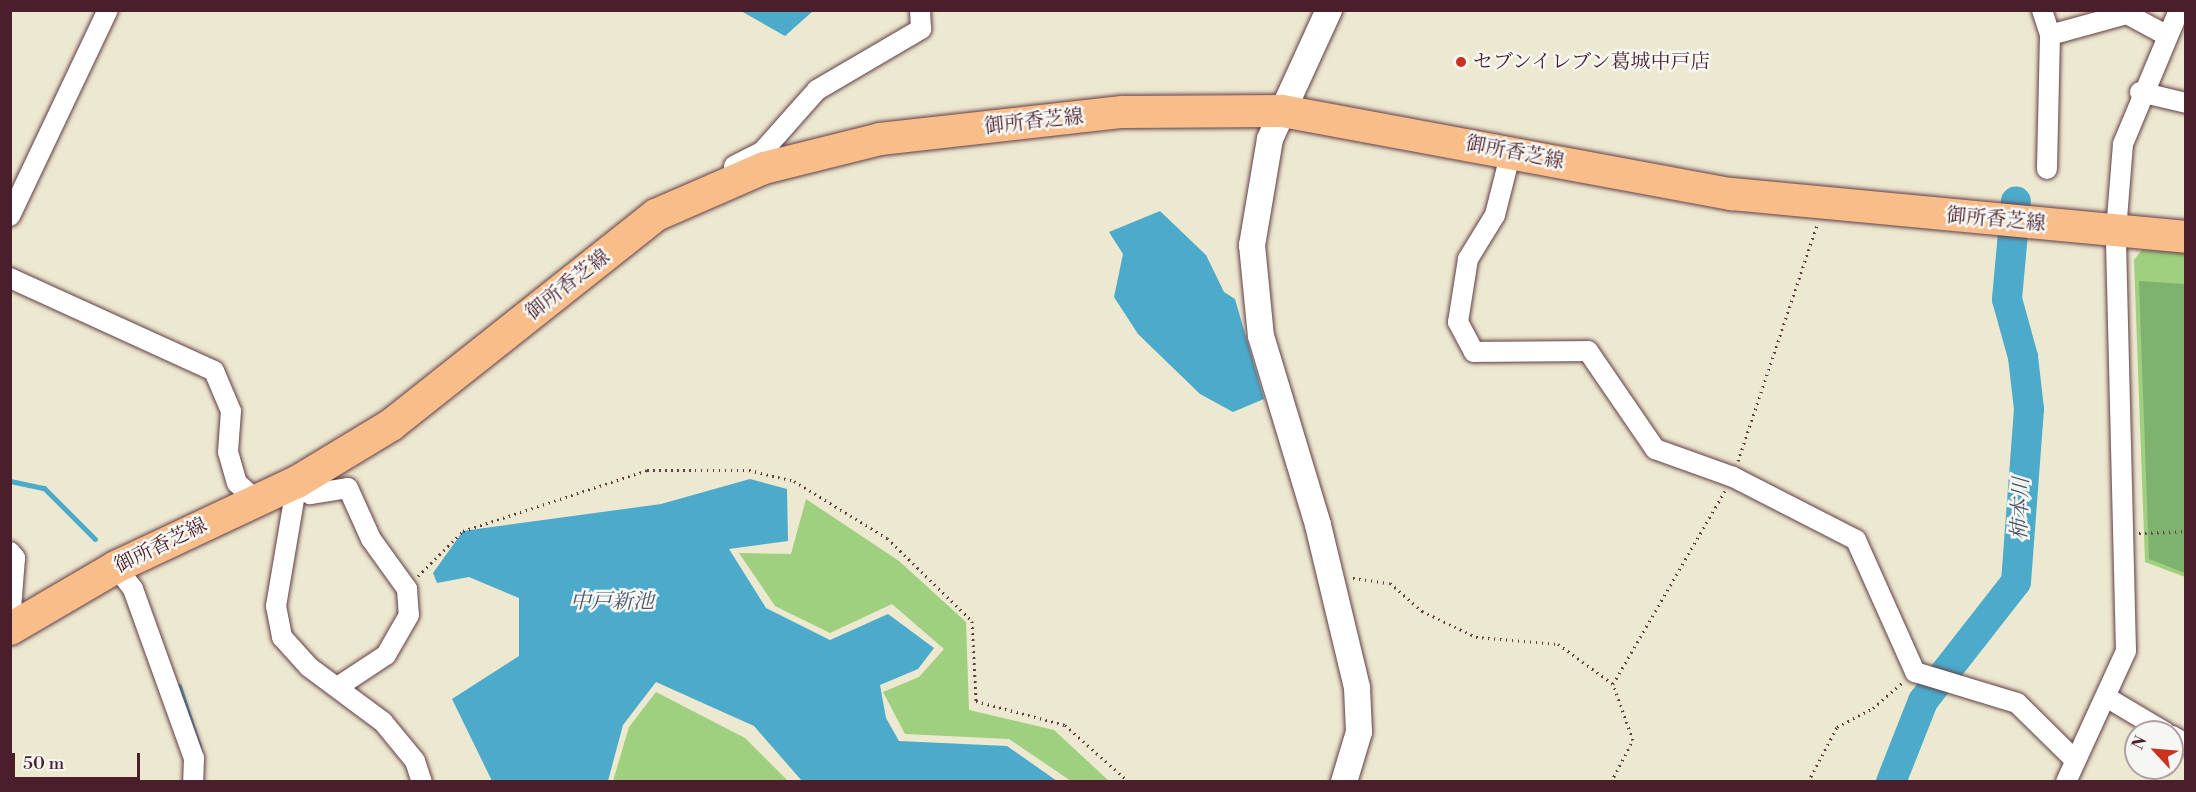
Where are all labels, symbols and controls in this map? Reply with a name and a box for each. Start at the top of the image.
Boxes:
place label: セブンイレブン葛城中戸店 [1473,50,1713,74]
marker: セブンイレブン葛城中戸店 [1454,55,1468,69]
street label: 御所香芝線 [983,105,1085,139]
street label: 御所香芝線 [1464,132,1566,174]
street label: 御所香芝線 [1945,204,2047,236]
street label: 御所香芝線 [521,245,615,325]
water label: 柿本川 [2007,477,2035,541]
street label: 御所香芝線 [111,513,211,579]
water label: 中戸新池 [570,589,654,615]
north arrow [2124,720,2184,780]
text: N [2128,733,2151,753]
scale bar [15,741,142,779]
text: 50 m [23,752,64,775]

